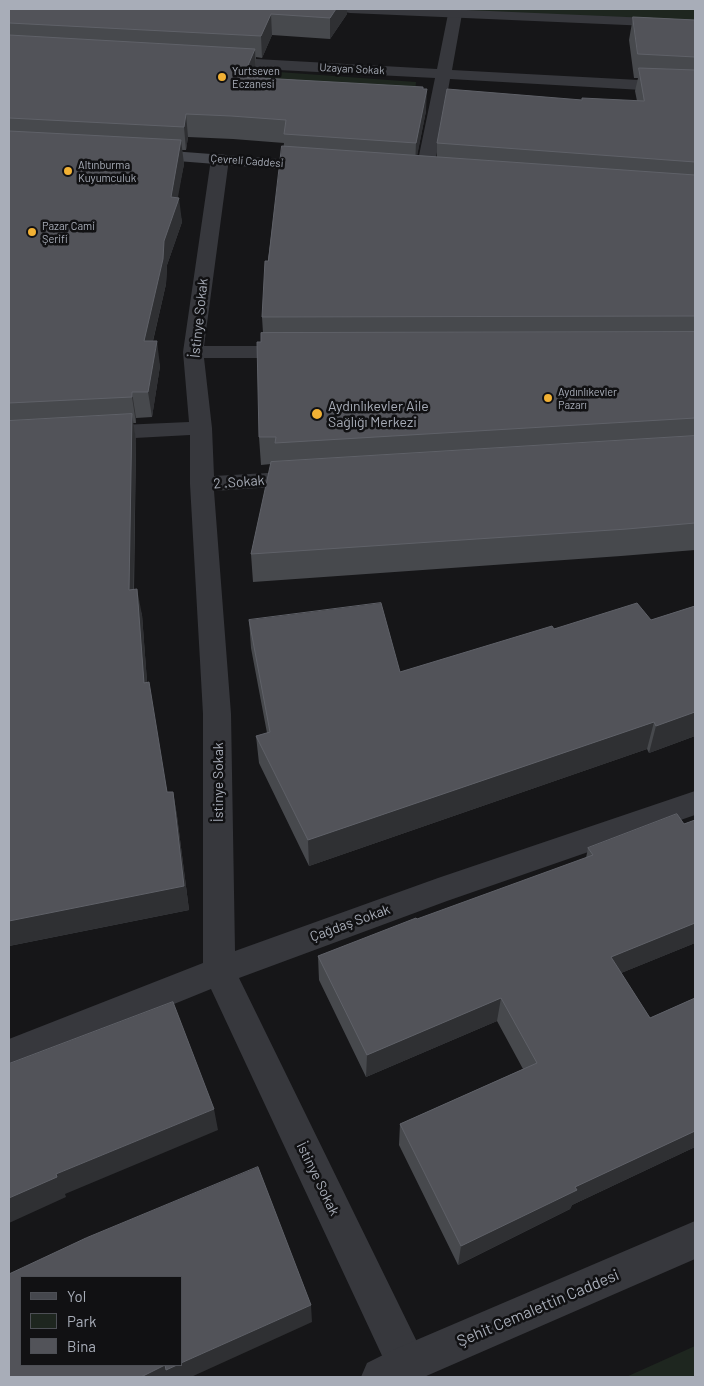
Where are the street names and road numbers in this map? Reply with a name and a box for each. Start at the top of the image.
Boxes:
street label: Uzayan Sokak [319,61,385,77]
street label: Çevreli Caddesi [210,152,284,170]
street label: İstinye Sokak [186,277,212,359]
street label: 2 .Sokak [213,472,265,492]
street label: İstinye Sokak [210,742,226,822]
street label: Çağdaş Sokak [308,901,392,945]
street label: İstinye Sokak [293,1139,343,1219]
street label: Şehit Cemalettin Caddesi [454,1265,622,1351]

